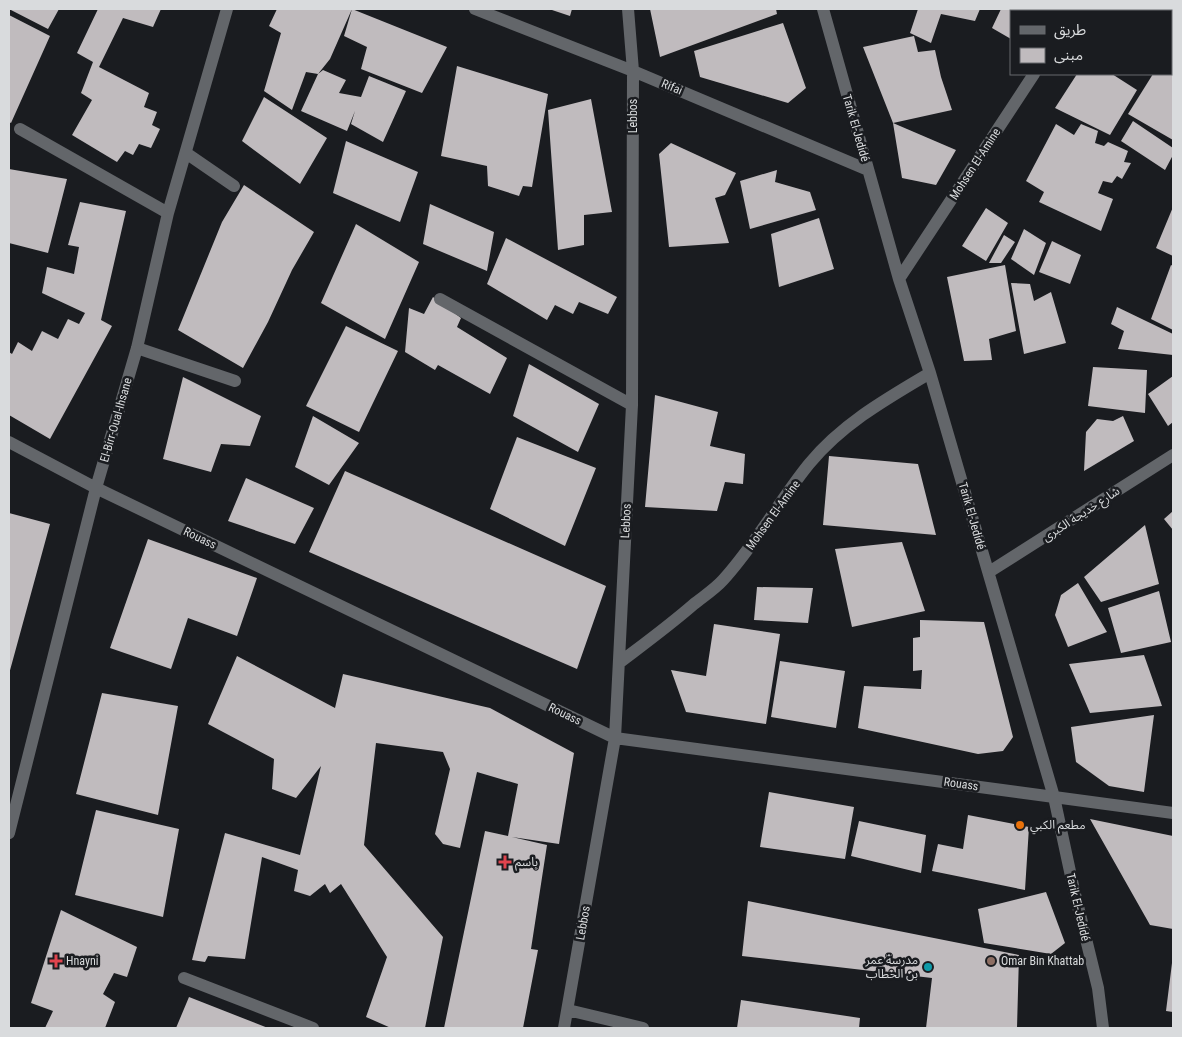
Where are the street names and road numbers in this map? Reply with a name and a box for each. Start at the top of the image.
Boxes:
street label: Rifai [659,76,685,98]
street label: Tarik El-Jedidé [840,93,872,164]
street label: Lebbos [626,99,640,133]
street label: Mohsen El-Amine [947,125,1004,202]
street label: El-Birr-Oual-Ihsane [97,376,135,464]
street label: Mohsen El-Amine [743,477,803,552]
street label: Tarik El-Jedidé [956,481,988,552]
street label: شارع خديجة الكبرى [1040,484,1123,546]
street label: Lebbos [618,503,634,539]
street label: Rouass [181,524,219,552]
street label: Rouass [546,700,584,728]
street label: Rouass [943,775,979,793]
street label: Tarik El-Jedidé [1063,872,1093,943]
street label: Lebbos [573,905,593,941]

